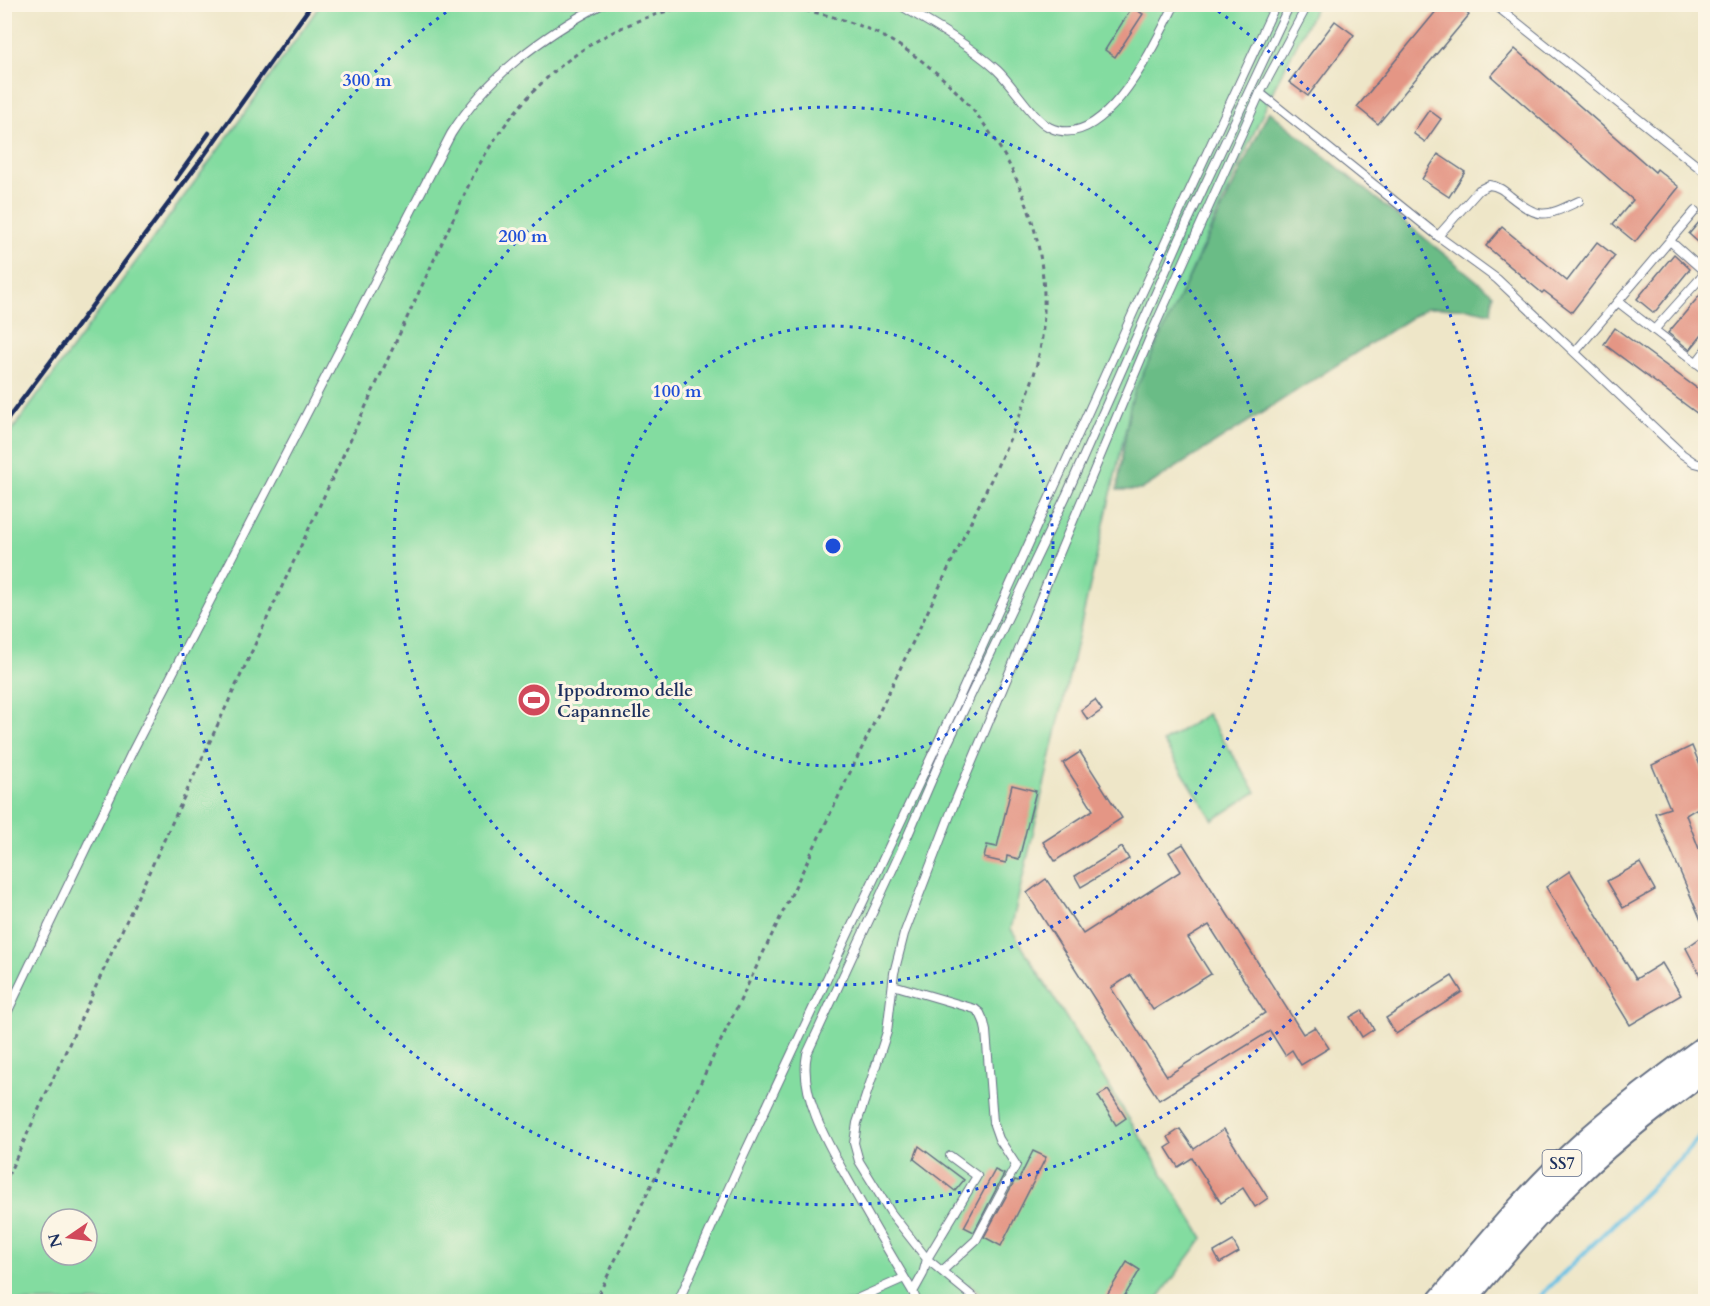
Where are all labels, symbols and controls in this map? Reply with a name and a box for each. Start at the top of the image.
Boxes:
text: 300 m [342,68,392,93]
text: 200 m [498,224,548,249]
text: 100 m [652,379,702,404]
centre of rings [823,536,843,556]
place label: Ippodromo delle Capannelle [557,678,693,724]
sports icon: Ippodromo delle Capannelle [516,682,552,718]
road number: SS7 [1542,1150,1582,1176]
north arrow [39,1207,99,1267]
text: N [43,1231,68,1250]

